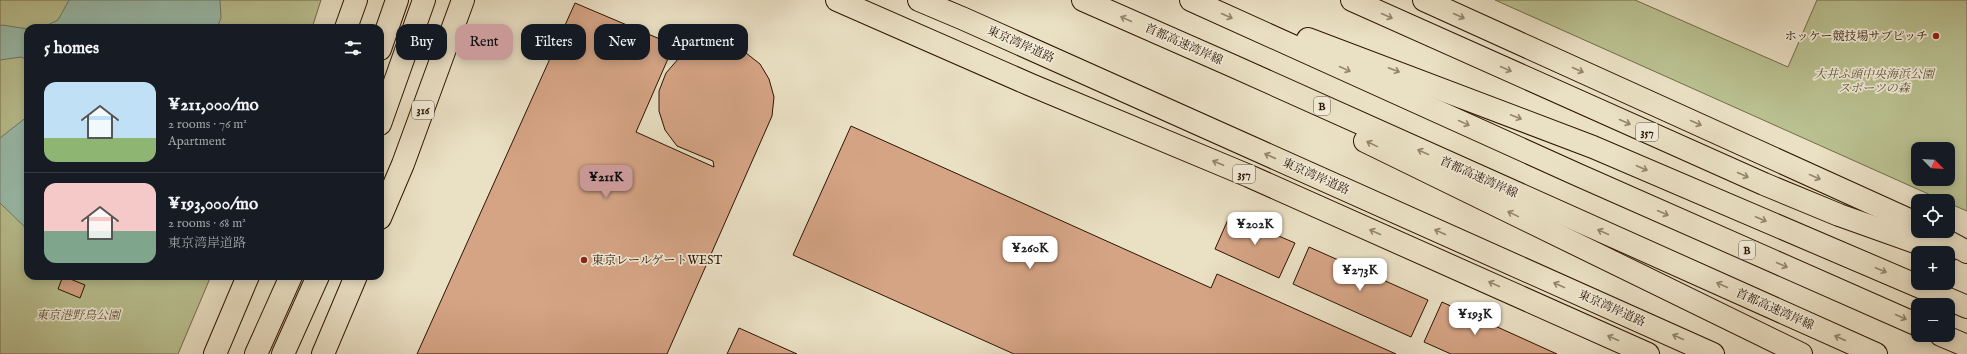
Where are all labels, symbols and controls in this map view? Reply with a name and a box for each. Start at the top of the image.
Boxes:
one-way arrow [1220,13,1232,20]
one-way arrow [1381,13,1393,20]
one-way arrow [1453,13,1465,20]
one-way arrow [1120,15,1132,22]
street label: 首都高速湾岸線 [1142,21,1225,68]
street label: 東京湾岸道路 [985,23,1057,66]
chip: Buy [396,24,447,60]
chip: Rent [455,24,513,60]
chip: Filters [521,24,586,60]
chip: New [594,24,650,60]
chip: Apartment [658,24,748,60]
place label: ホッケー競技場サブピッチ [1784,29,1928,44]
marker: ホッケー競技場サブピッチ [1931,31,1941,41]
icon: filters [342,37,364,59]
text: 5 homes [44,38,99,59]
one-way arrow [1339,66,1351,73]
one-way arrow [1499,66,1511,73]
one-way arrow [1571,66,1583,74]
one-way arrow [1388,67,1400,75]
park label: 大井ふ頭中央海浜公園 スポーツの森 [1814,67,1936,96]
text: ¥211,000/mo [168,95,259,116]
road number: B [1314,97,1330,115]
icon: home [76,98,124,146]
road number: 316 [412,101,434,119]
one-way arrow [1509,113,1521,121]
text: 2 rooms · 76 m² [168,116,247,133]
one-way arrow [1618,119,1630,126]
one-way arrow [1457,120,1469,127]
one-way arrow [1690,120,1702,127]
road number: 357 [1636,123,1658,141]
text: Apartment [168,133,226,150]
one-way arrow [1366,140,1378,147]
north arrow [1911,142,1955,186]
map controls [1911,142,1955,342]
one-way arrow [1418,147,1430,155]
one-way arrow [1265,152,1277,159]
street label: 首都高速湾岸線 [1437,154,1520,201]
street label: 東京湾岸道路 [1280,155,1352,198]
one-way arrow [1212,159,1224,166]
one-way arrow [1636,164,1648,172]
pin: ¥211K [578,165,634,199]
road number: 357 [1233,165,1255,183]
text: ¥211K [589,169,623,186]
one-way arrow [1737,172,1749,179]
one-way arrow [1808,174,1820,181]
text: ¥193,000/mo [168,194,258,215]
button: locate [1911,194,1955,238]
icon: home [76,199,124,247]
one-way arrow [1656,209,1668,217]
one-way arrow [1508,210,1520,217]
pin: ¥202K [1227,212,1283,246]
text: 2 rooms · 68 m² [168,215,246,232]
text: ¥202K [1236,216,1274,233]
one-way arrow [1755,216,1767,223]
one-way arrow [1370,227,1382,235]
one-way arrow [1434,228,1446,235]
one-way arrow [1597,228,1609,236]
text: 東京湾岸道路 [168,235,246,252]
pin: ¥260K [1002,236,1058,270]
text: ¥260K [1012,240,1048,257]
road number: B [1739,241,1755,259]
button: + [1911,246,1955,290]
place label: 東京レールゲートWEST [592,253,722,268]
marker: 東京レールゲートWEST [579,255,589,265]
pin: ¥273K [1332,258,1388,292]
text: ¥273K [1342,262,1378,279]
one-way arrow [1775,262,1787,269]
one-way arrow [1874,267,1886,275]
one-way arrow [1489,280,1501,287]
one-way arrow [1553,280,1565,288]
one-way arrow [1716,281,1728,288]
street label: 首都高速湾岸線 [1733,286,1816,333]
street label: 東京湾岸道路 [1576,287,1648,330]
button: − [1911,298,1955,342]
pin: ¥193K [1447,302,1503,336]
text: ¥193K [1458,306,1492,323]
park label: 東京港野鳥公園 [36,308,122,323]
one-way arrow [1894,314,1906,321]
one-way arrow [1672,333,1684,340]
one-way arrow [1607,334,1619,341]
one-way arrow [1835,334,1847,341]

